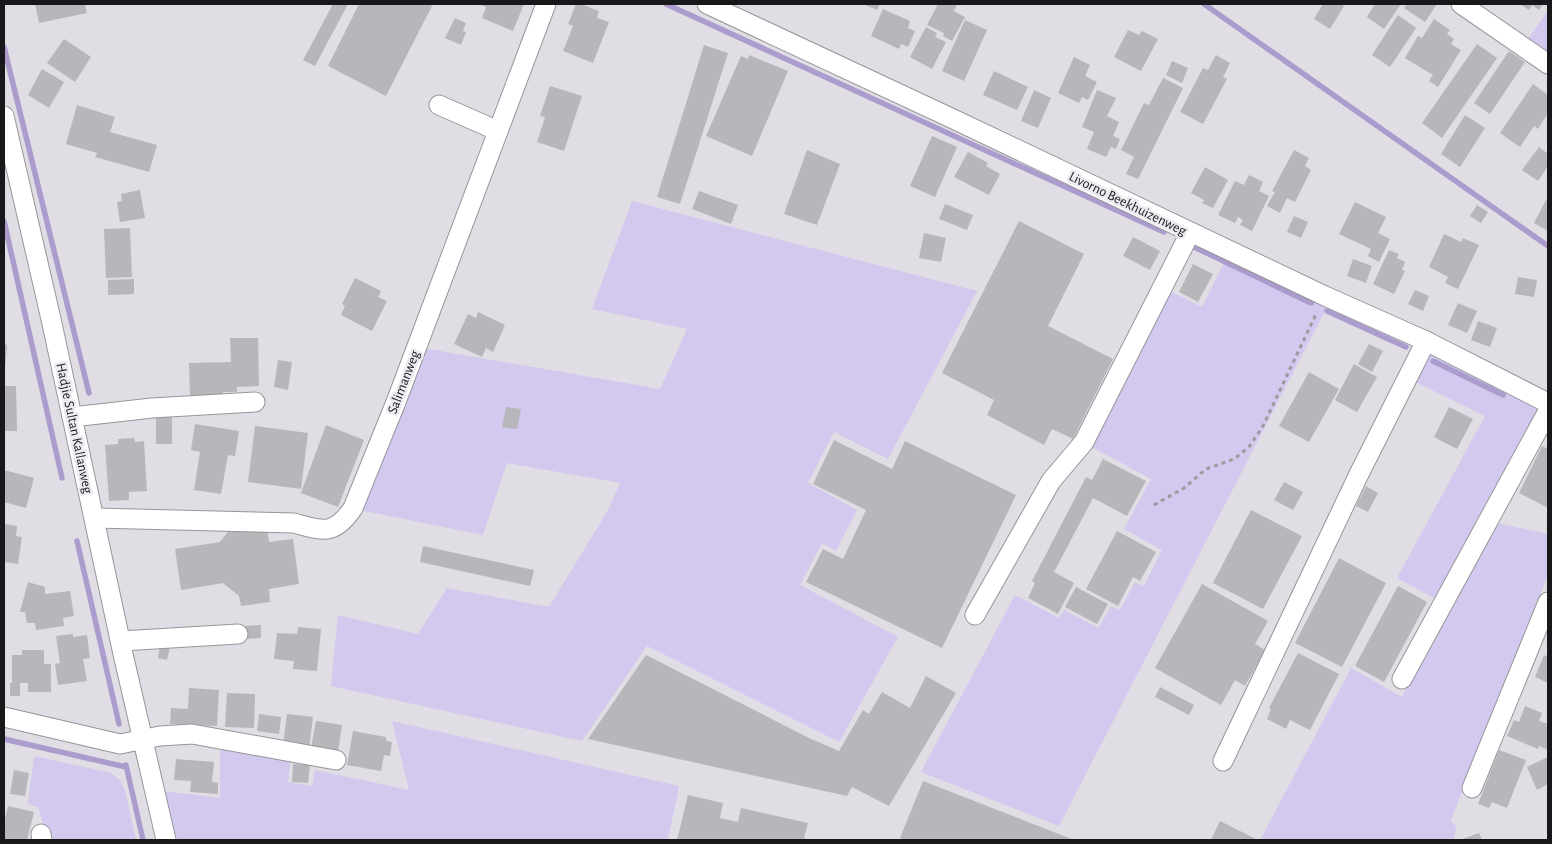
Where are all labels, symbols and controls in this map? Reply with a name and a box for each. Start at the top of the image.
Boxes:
street label: Livorno Beekhuizenweg [1067,169,1189,238]
street label: Salimanweg [385,349,422,416]
street label: Hadjie Sultan Kallanweg [53,362,95,495]

